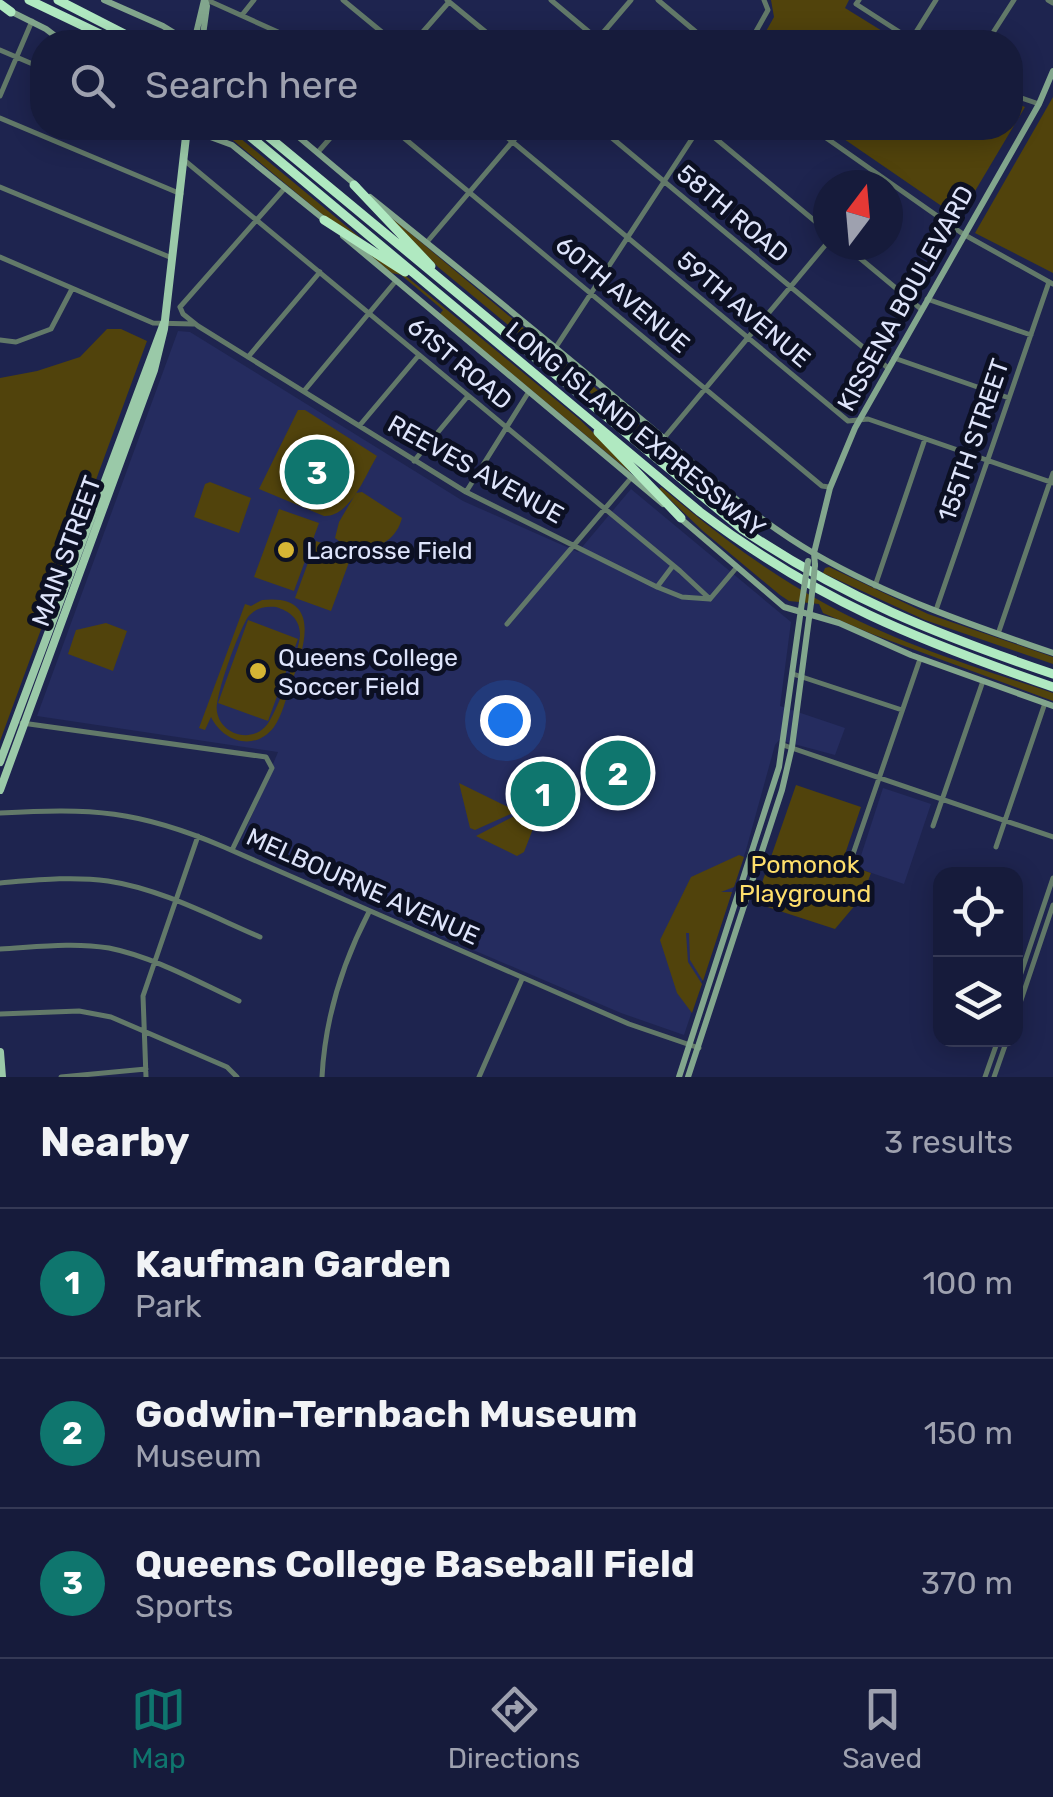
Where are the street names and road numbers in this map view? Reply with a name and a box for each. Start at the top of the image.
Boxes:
street label: 58TH ROAD [671,159,794,268]
street label: KISSENA BOULEVARD [831,180,980,416]
street label: 60TH AVENUE [550,230,695,359]
street label: 59TH AVENUE [671,245,816,373]
street label: 61ST ROAD [402,311,518,415]
street label: LONG ISLAND EXPRESSWAY [500,316,771,543]
street label: 155TH STREET [932,355,1015,525]
street label: REEVES AVENUE [383,409,569,530]
street label: MAIN STREET [26,472,107,630]
street label: MELBOURNE AVENUE [242,822,484,951]

